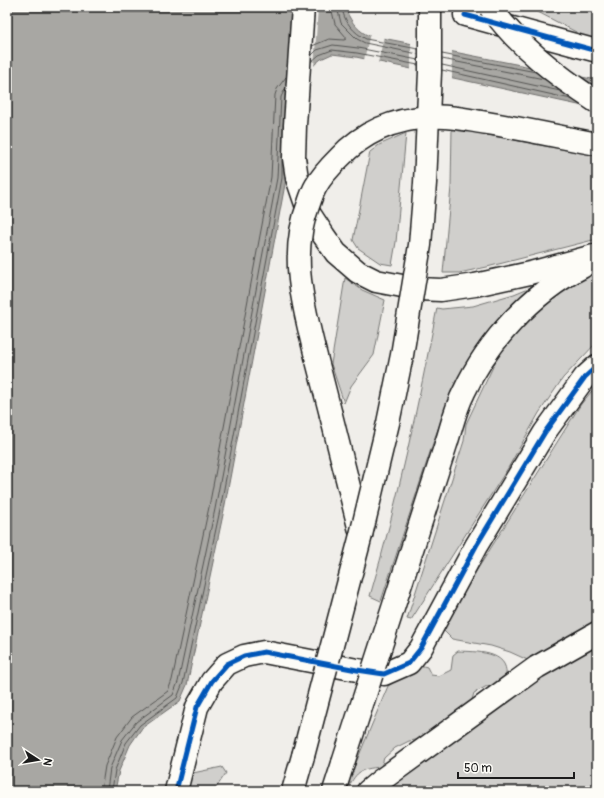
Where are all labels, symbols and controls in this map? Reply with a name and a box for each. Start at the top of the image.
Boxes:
north arrow [18,740,58,780]
scale bar [458,754,574,780]
text: N [40,757,54,768]
text: 50 m [464,761,492,776]

